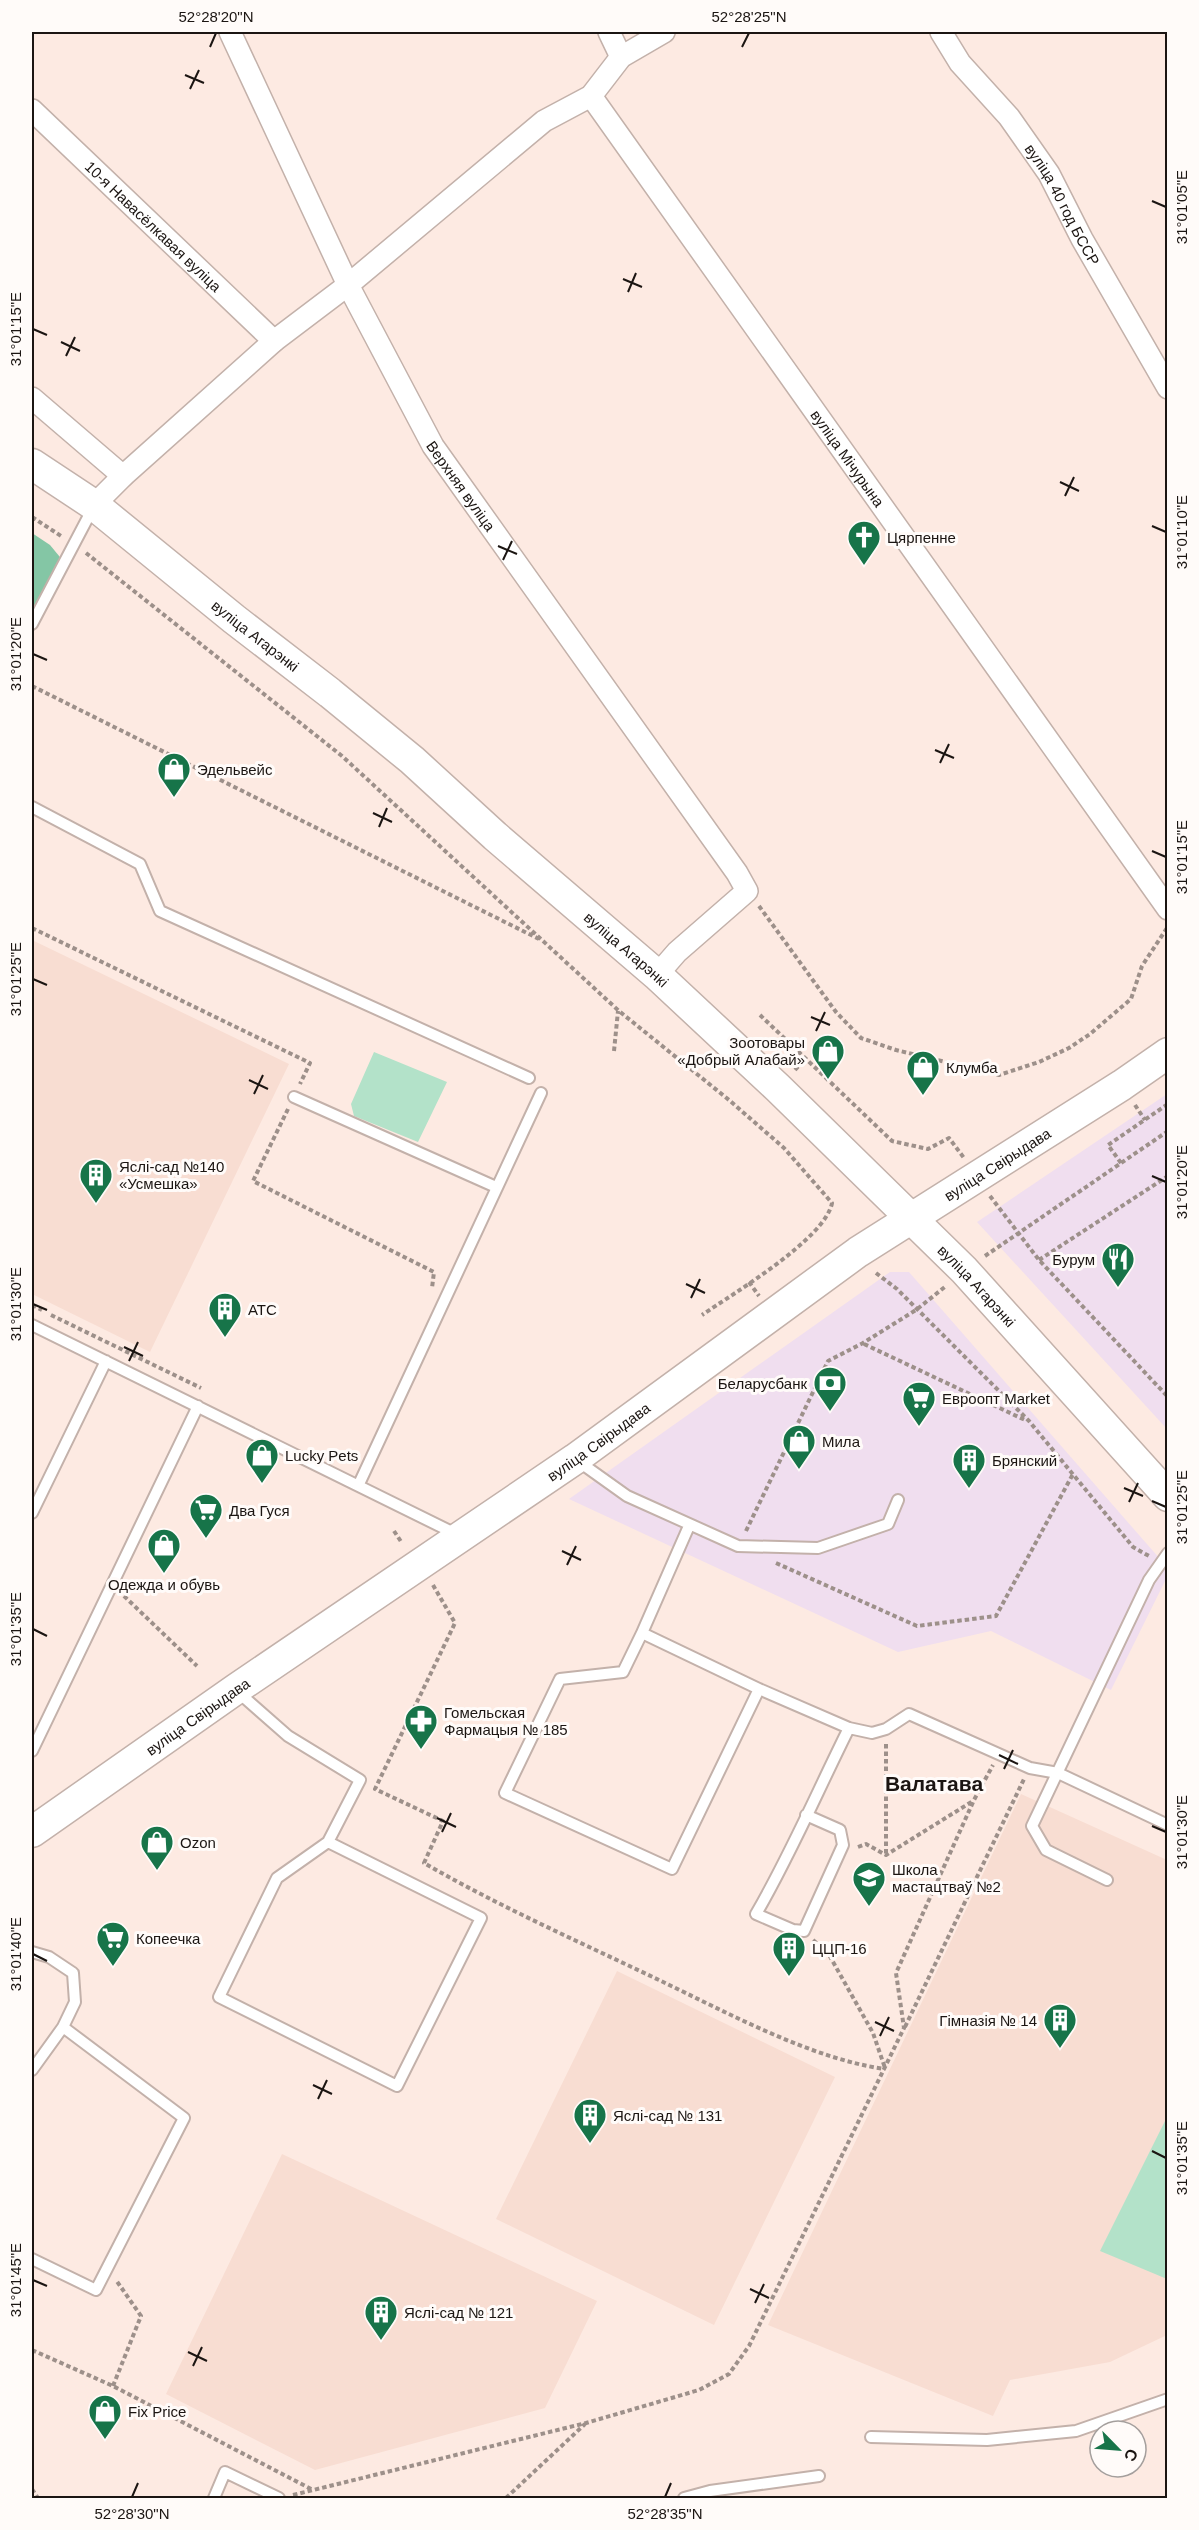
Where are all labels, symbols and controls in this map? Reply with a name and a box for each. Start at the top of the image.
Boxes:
text: 52°28'20"N [178,8,254,25]
text: 52°28'25"N [711,8,787,25]
street label: вуліца 40 год БССР [1022,140,1104,268]
street label: 10-я Навасёлкавая вуліца [82,157,226,295]
text: 31°01'05"E [1173,170,1190,244]
text: 31°01'15"E [7,292,24,366]
street label: вуліца Мічурына [808,406,889,510]
street label: Верхняя вуліца [423,437,500,535]
text: 31°01'10"E [1173,495,1190,569]
church icon: Цярпенне [846,519,882,566]
place label: Цярпенне [887,529,956,546]
street label: вуліца Агарэнкі [209,596,303,675]
text: 31°01'20"E [7,617,24,691]
shop icon: Эдельвейс [156,751,192,798]
place label: Эдельвейс [197,761,273,778]
text: 31°01'15"E [1173,820,1190,894]
street label: вуліца Агарэнкі [581,908,672,990]
text: 31°01'25"E [7,942,24,1016]
shop icon: Зоотовары «Добрый Алабай» [810,1033,846,1080]
place label: Зоотовары «Добрый Алабай» [677,1034,805,1068]
shop icon: Клумба [905,1049,941,1096]
place label: Клумба [946,1059,998,1076]
street label: вуліца Свірыдава [941,1124,1054,1204]
text: 31°01'20"E [1173,1145,1190,1219]
building icon: Яслі-сад №140 «Усмешка» [78,1157,114,1204]
place label: Яслі-сад №140 «Усмешка» [119,1158,224,1192]
street label: вуліца Агарэнкі [935,1241,1019,1330]
restaurant icon: Бурум [1100,1241,1136,1288]
place label: Бурум [1052,1251,1095,1268]
text: 31°01'30"E [7,1267,24,1341]
building icon: АТС [207,1291,243,1338]
place label: АТС [248,1301,277,1318]
bank icon: Беларусбанк [812,1365,848,1412]
place label: Беларусбанк [718,1375,807,1392]
supermarket icon: Евроопт Market [901,1380,937,1427]
place label: Евроопт Market [942,1390,1051,1407]
street label: вуліца Свірыдава [544,1398,654,1484]
shop icon: Мила [781,1423,817,1470]
place label: Мила [822,1433,861,1450]
shop icon: Lucky Pets [244,1437,280,1484]
building icon: Брянский [951,1442,987,1489]
place label: Lucky Pets [285,1447,358,1464]
place label: Брянский [992,1452,1057,1469]
text: 31°01'25"E [1173,1470,1190,1544]
supermarket icon: Два Гуся [188,1492,224,1539]
place label: Два Гуся [229,1502,290,1519]
shop icon: Одежда и обувь [146,1527,182,1574]
place label: Одежда и обувь [108,1576,220,1593]
text: 31°01'35"E [7,1592,24,1666]
street label: вуліца Свірыдава [142,1674,253,1758]
pharmacy icon: Гомельская Фармацыя № 185 [403,1703,439,1750]
place label: Гомельская Фармацыя № 185 [444,1704,568,1738]
district label: Валатава [885,1772,983,1795]
text: 31°01'30"E [1173,1795,1190,1869]
shop icon: Ozon [139,1824,175,1871]
place label: Ozon [180,1834,216,1851]
school or university icon: Школа мастацтваў №2 [851,1860,887,1907]
place label: Школа мастацтваў №2 [892,1861,1001,1895]
text: 31°01'40"E [7,1917,24,1991]
supermarket icon: Копеечка [95,1920,131,1967]
place label: Копеечка [136,1930,201,1947]
building icon: ЦЦП-16 [771,1930,807,1977]
place label: ЦЦП-16 [812,1940,867,1957]
building icon: Гімназія № 14 [1042,2002,1078,2049]
place label: Гімназія № 14 [939,2012,1037,2029]
building icon: Яслі-сад № 131 [572,2097,608,2144]
place label: Яслі-сад № 131 [613,2107,722,2124]
text: 31°01'35"E [1173,2121,1190,2195]
text: 31°01'45"E [7,2243,24,2317]
building icon: Яслі-сад № 121 [363,2294,399,2341]
place label: Яслі-сад № 121 [404,2304,513,2321]
shop icon: Fix Price [87,2393,123,2440]
place label: Fix Price [128,2403,186,2420]
north arrow [1088,2419,1148,2479]
text: С [1121,2446,1141,2464]
text: 52°28'30"N [94,2505,170,2522]
text: 52°28'35"N [627,2505,703,2522]

